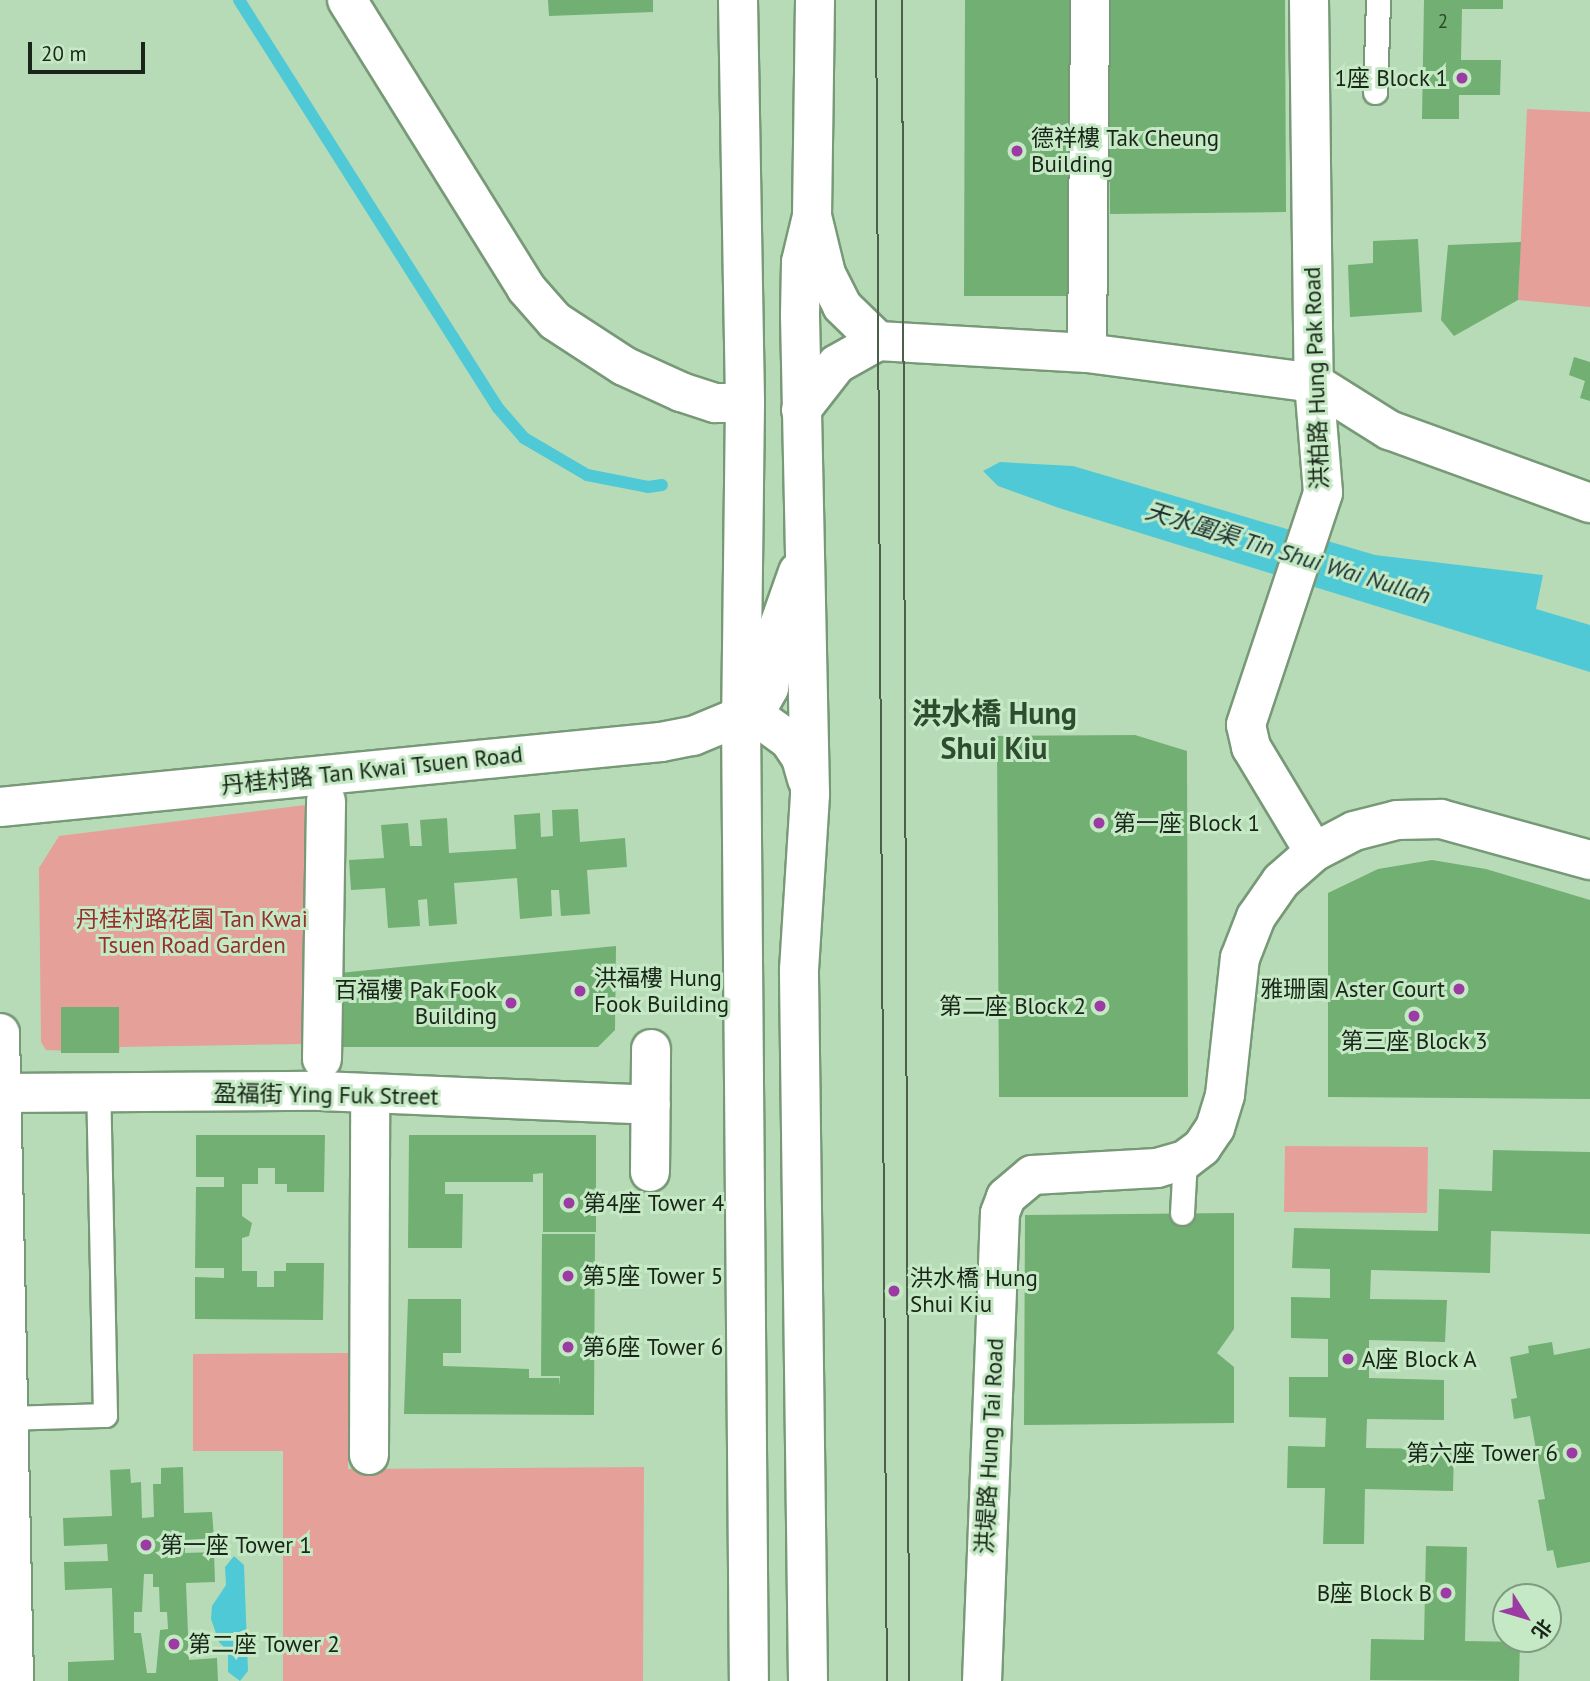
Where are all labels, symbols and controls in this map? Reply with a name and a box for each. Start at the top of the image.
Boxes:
house number: 2 [1438,11,1448,33]
scale bar [32,28,149,72]
text: 20 m [41,40,87,67]
place label: 1座 Block 1 [1334,64,1448,92]
marker: 1座 Block 1 [1454,70,1470,86]
place label: 德祥樓 Tak Cheung Building [1031,124,1220,178]
marker: 德祥樓 Tak Cheung Building [1009,143,1025,159]
street label: 洪柏路 Hung Pak Road [1298,266,1334,490]
water label: 天水圍渠 Tin Shui Wai Nullah [1142,496,1434,610]
district label: 洪水橋 Hung Shui Kiu [911,695,1077,766]
street label: 丹桂村路 Tan Kwai Tsuen Road [220,740,524,800]
place label: 第一座 Block 1 [1113,809,1261,837]
marker: 第一座 Block 1 [1091,815,1107,831]
park label: 丹桂村路花園 Tan Kwai Tsuen Road Garden [76,905,308,959]
place label: 洪福樓 Hung Fook Building [594,964,730,1018]
place label: 雅珊園 Aster Court [1260,975,1445,1003]
place label: 百福樓 Pak Fook Building [334,976,497,1030]
marker: 雅珊園 Aster Court [1451,981,1467,997]
marker: 洪福樓 Hung Fook Building [572,983,588,999]
place label: 第二座 Block 2 [938,992,1086,1020]
marker: 百福樓 Pak Fook Building [503,995,519,1011]
marker: 第二座 Block 2 [1092,998,1108,1014]
marker: 第三座 Block 3 [1406,1008,1422,1024]
place label: 第三座 Block 3 [1340,1027,1488,1055]
street label: 盈福街 Ying Fuk Street [213,1079,439,1111]
place label: 第4座 Tower 4 [583,1189,724,1217]
marker: 第4座 Tower 4 [561,1195,577,1211]
place label: 第5座 Tower 5 [582,1262,723,1290]
place label: 洪水橋 Hung Shui Kiu [910,1264,1038,1318]
marker: 第5座 Tower 5 [560,1268,576,1284]
marker: 洪水橋 Hung Shui Kiu [884,1281,904,1301]
place label: 第6座 Tower 6 [582,1333,723,1361]
street label: 洪堤路 Hung Tai Road [971,1337,1009,1555]
marker: 第6座 Tower 6 [560,1339,576,1355]
place label: A座 Block A [1362,1345,1478,1373]
marker: A座 Block A [1340,1351,1356,1367]
place label: 第六座 Tower 6 [1406,1439,1558,1467]
marker: 第六座 Tower 6 [1564,1445,1580,1461]
place label: 第一座 Tower 1 [160,1531,312,1559]
marker: 第一座 Tower 1 [138,1537,154,1553]
place label: B座 Block B [1316,1579,1432,1607]
north arrow [1492,1583,1562,1653]
marker: B座 Block B [1438,1585,1454,1601]
text: 北 [1527,1615,1557,1644]
place label: 第二座 Tower 2 [188,1630,340,1658]
marker: 第二座 Tower 2 [166,1636,182,1652]

